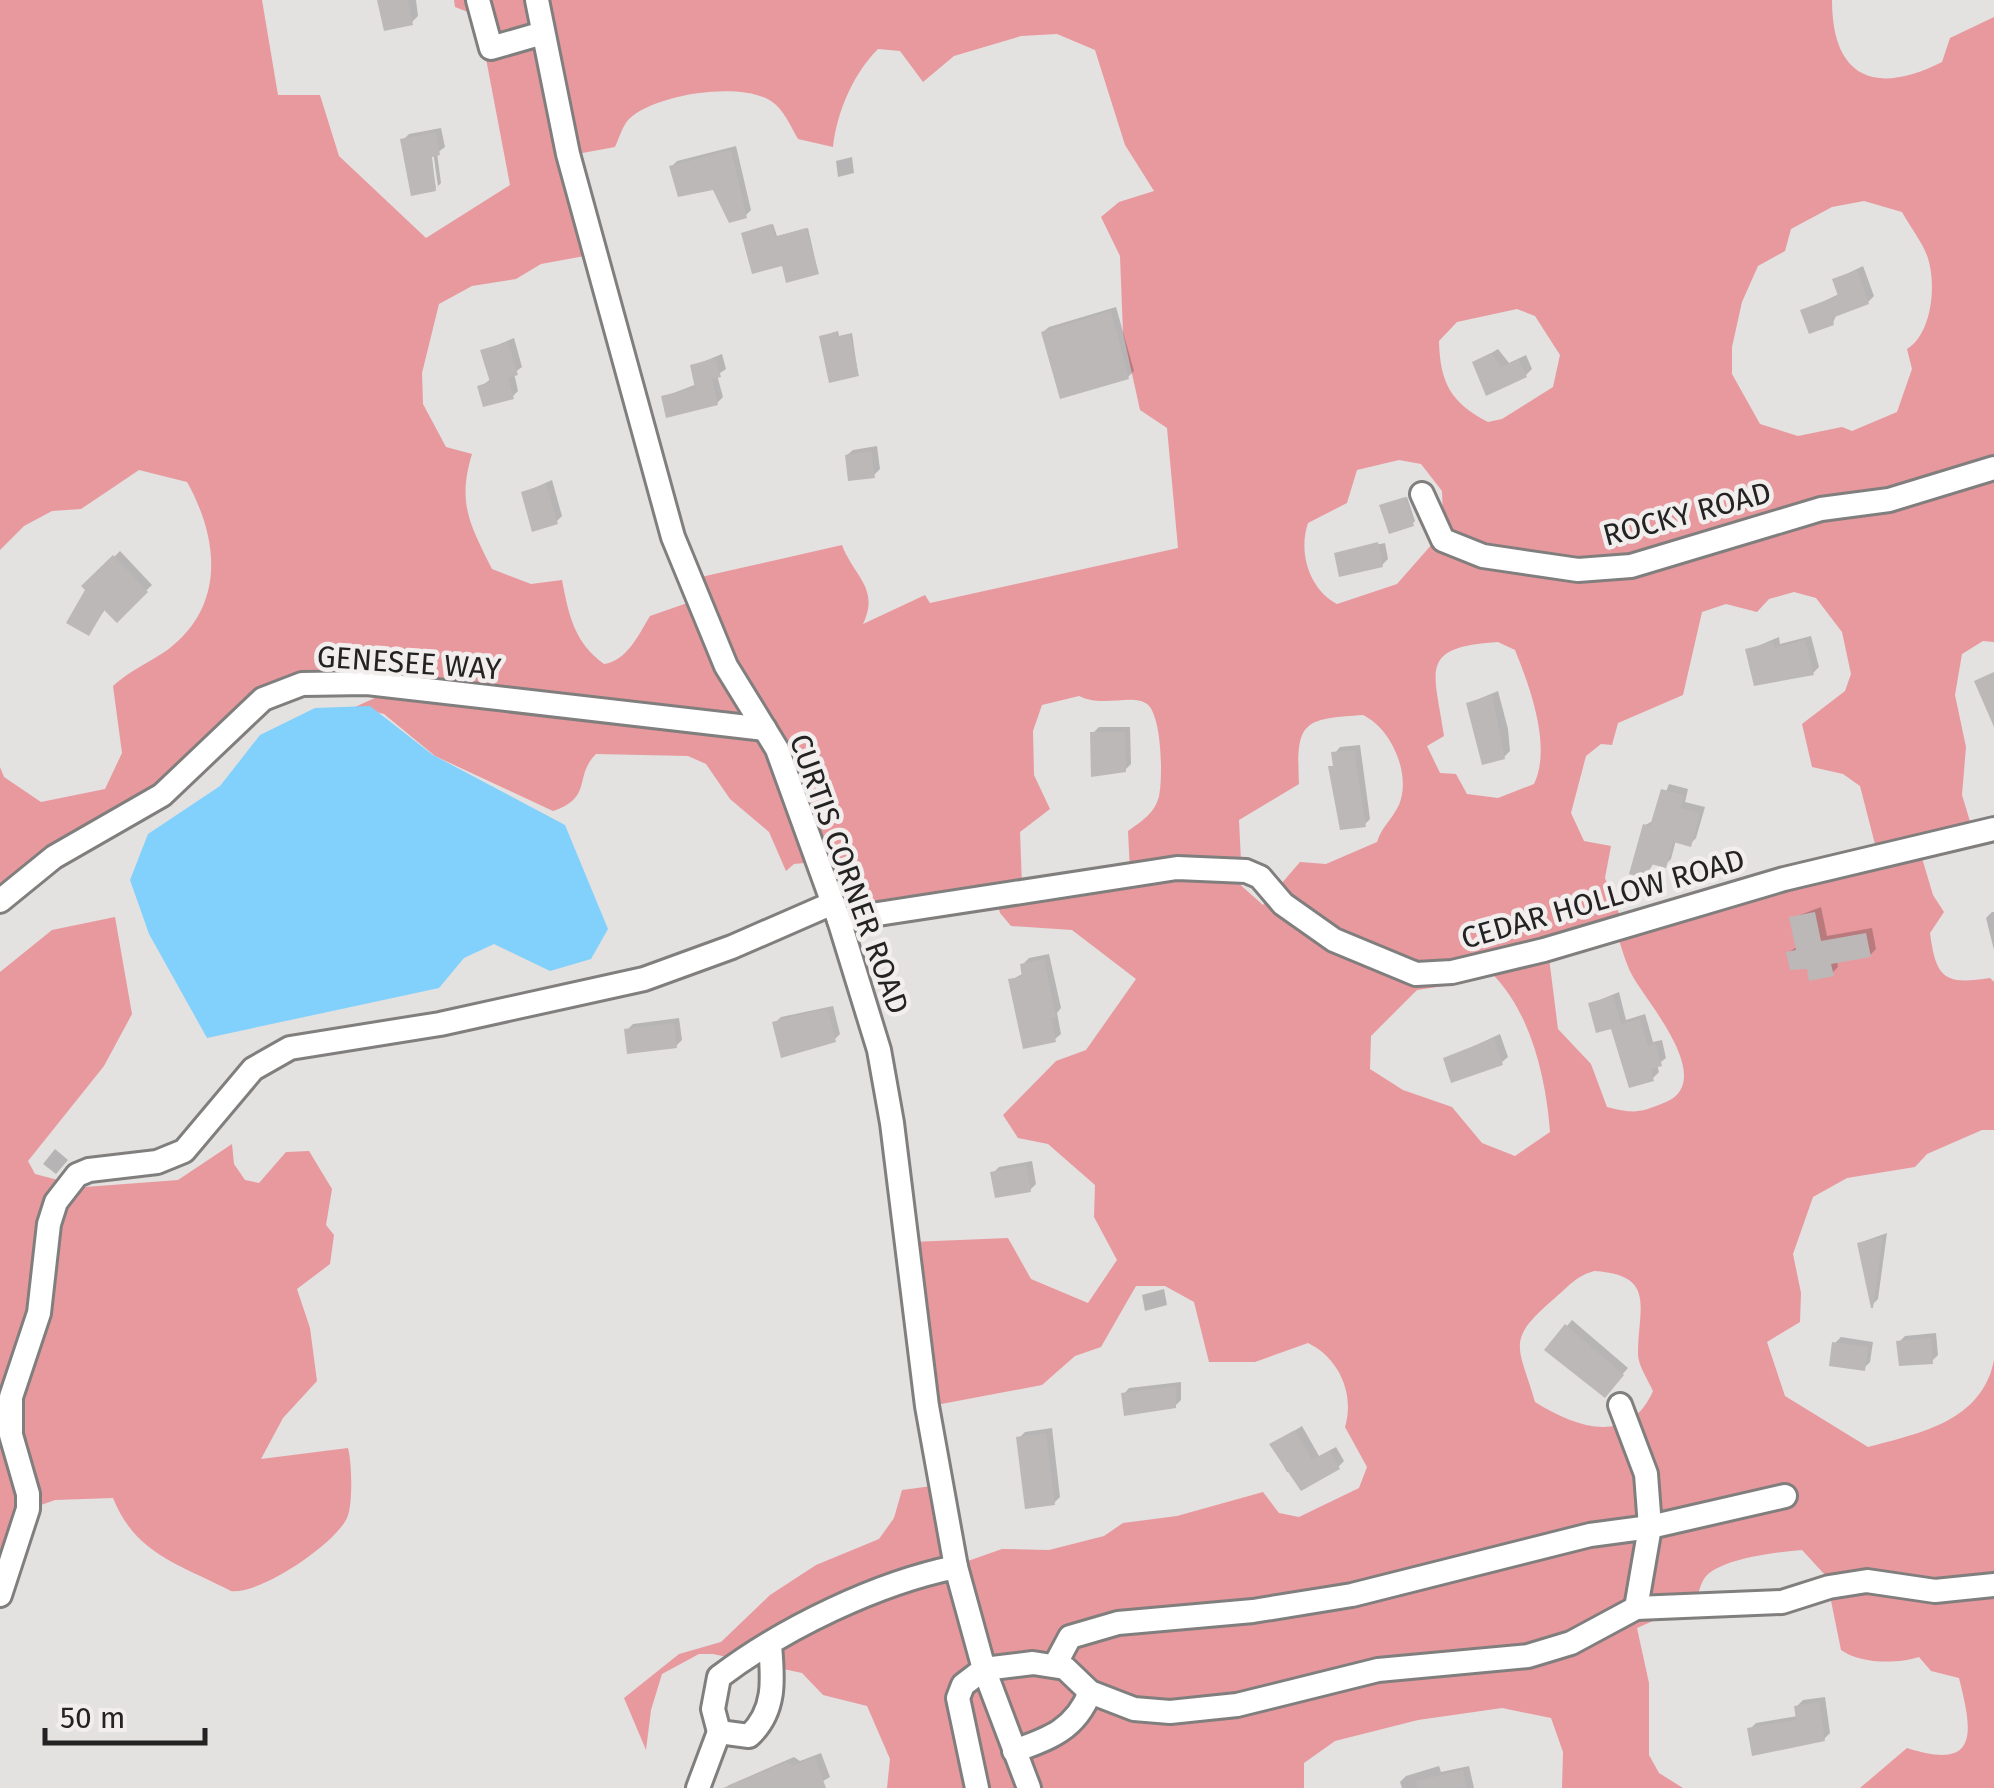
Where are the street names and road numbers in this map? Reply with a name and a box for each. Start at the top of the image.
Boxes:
street label: ROCKY ROAD [1599,474,1775,554]
street label: GENESEE WAY [316,639,503,687]
street label: CURTIS CORNER ROAD [782,729,916,1019]
street label: CEDAR HOLLOW ROAD [1457,841,1749,957]

